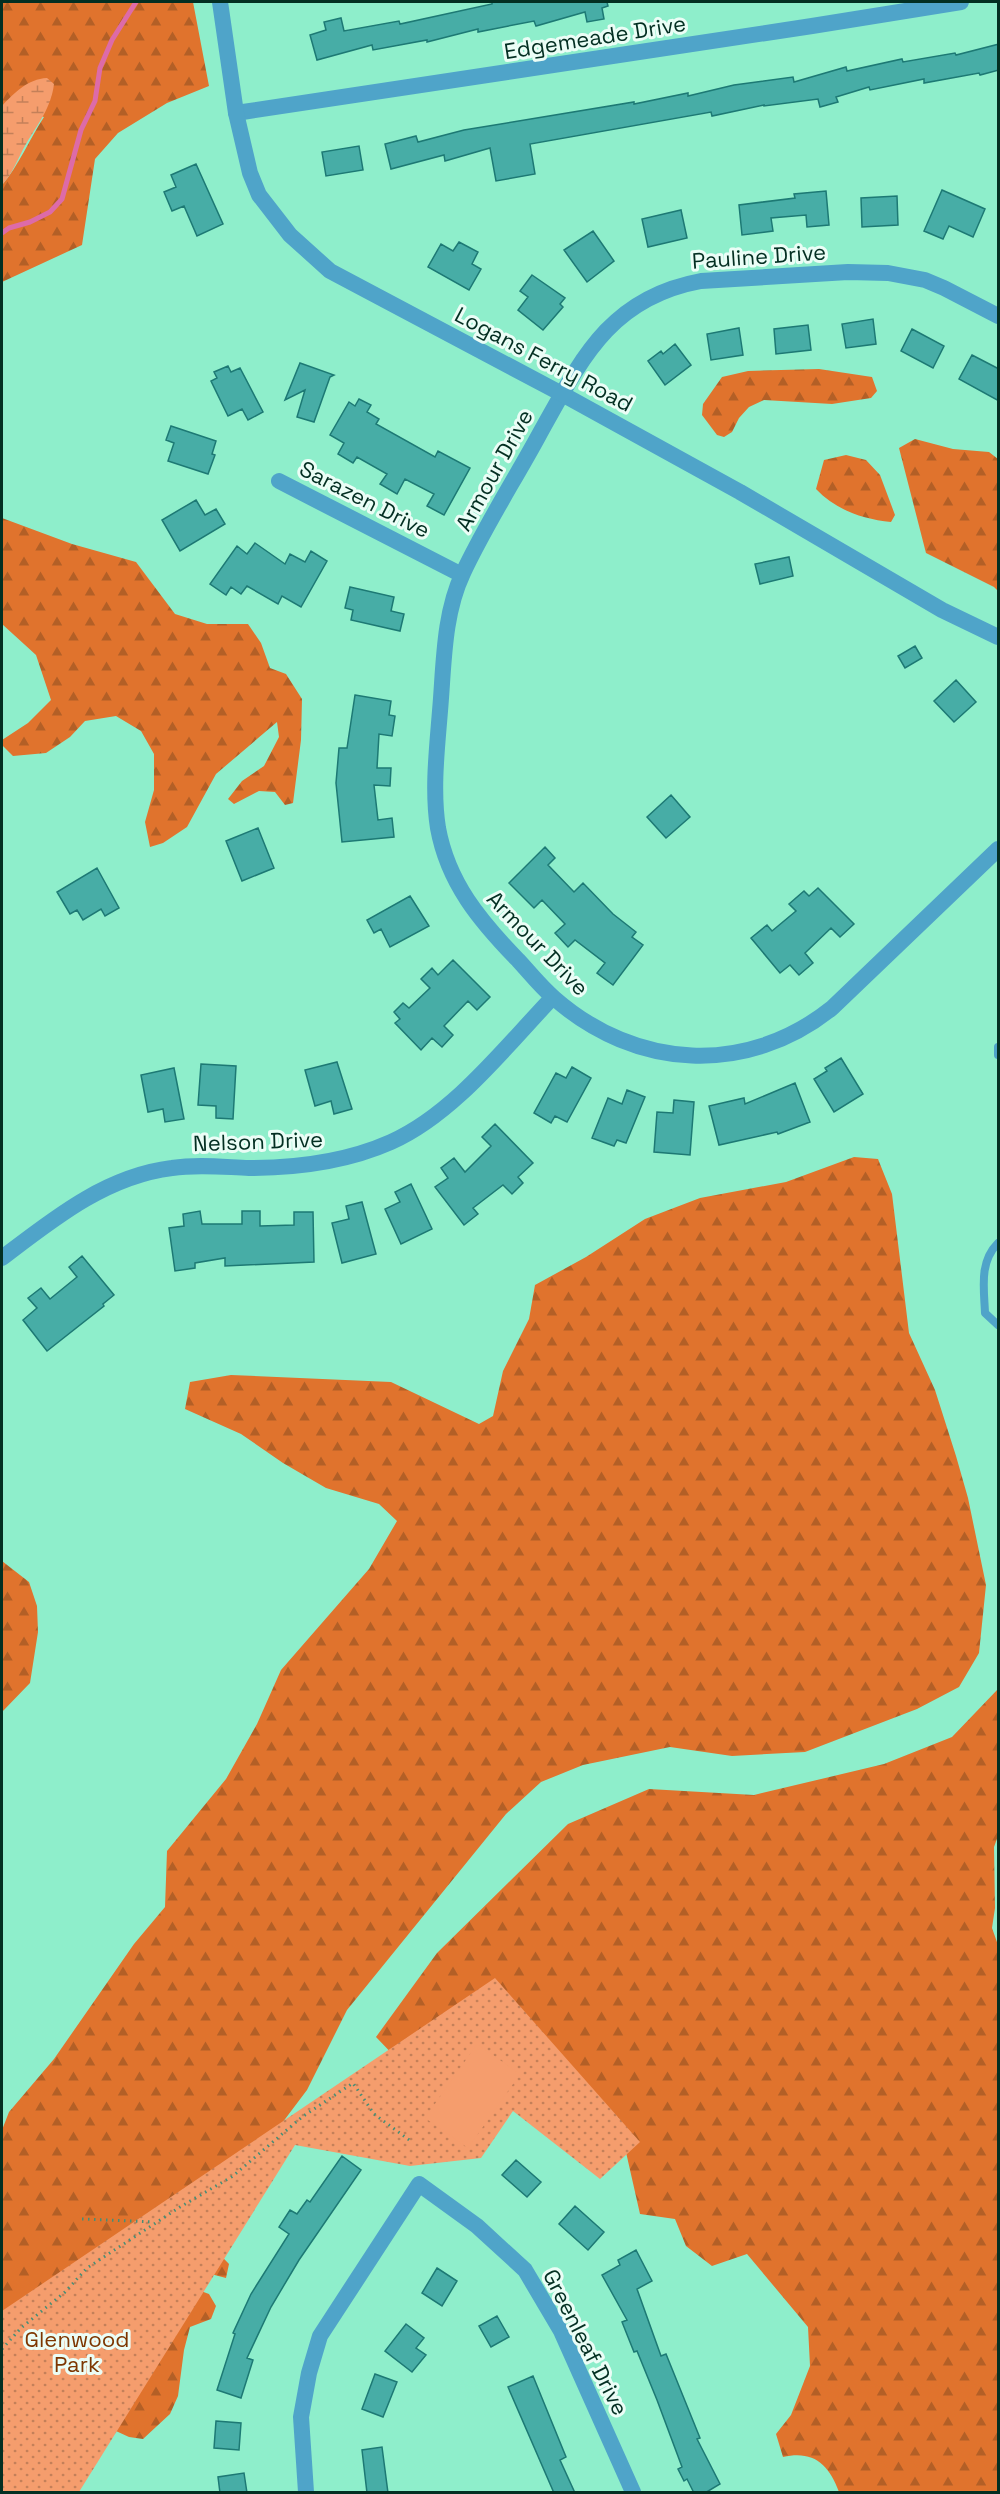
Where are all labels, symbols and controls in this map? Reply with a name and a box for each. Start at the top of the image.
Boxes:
street label: Edgemeade Drive [502,9,688,65]
street label: Pauline Drive [691,237,827,275]
street label: Logans Ferry Road [450,300,638,418]
street label: Armour Drive [449,404,539,536]
street label: Sarazen Drive [295,454,435,544]
street label: Armour Drive [481,885,595,1001]
street label: Nelson Drive [193,1125,323,1157]
street label: Greenleaf Drive [537,2264,635,2420]
park label: Glenwood Park [24,2325,130,2378]

